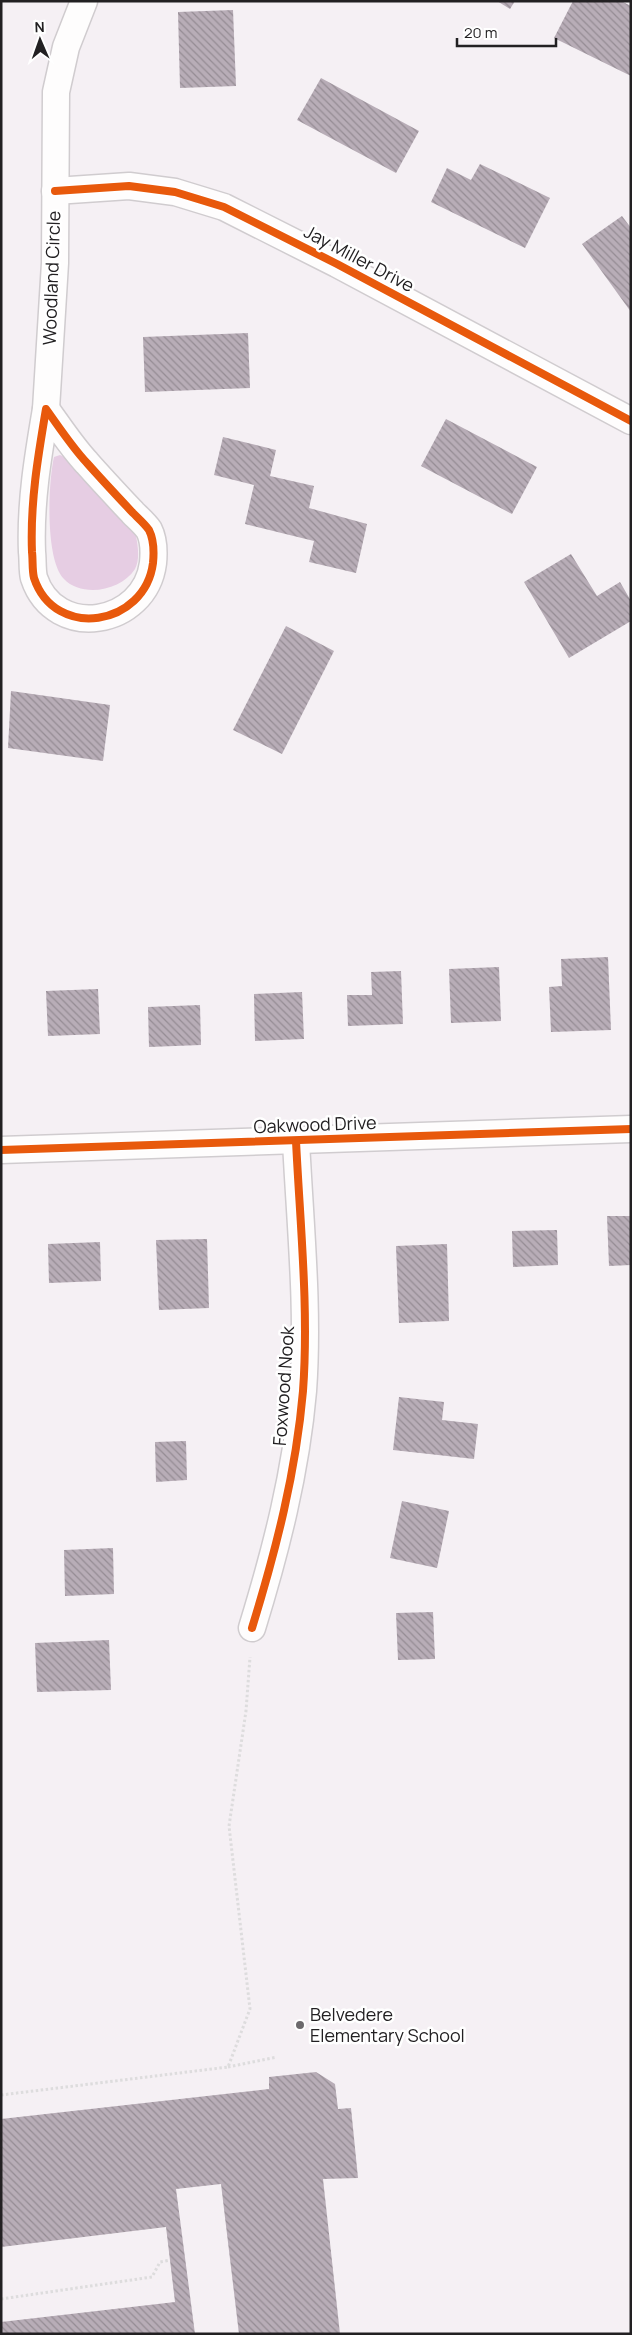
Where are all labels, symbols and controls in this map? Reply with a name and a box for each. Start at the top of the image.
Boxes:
north arrow [15,15,65,65]
scale bar [457,15,556,47]
text: N [34,17,45,36]
text: 20 m [464,22,497,43]
street label: Woodland Circle [37,210,65,346]
street label: Jay Miller Drive [300,219,419,297]
street label: Oakwood Drive [253,1110,377,1138]
street label: Foxwood Nook [267,1324,299,1447]
place label: Belvedere Elementary School [310,2002,465,2047]
marker: Belvedere Elementary School [294,2019,306,2031]

